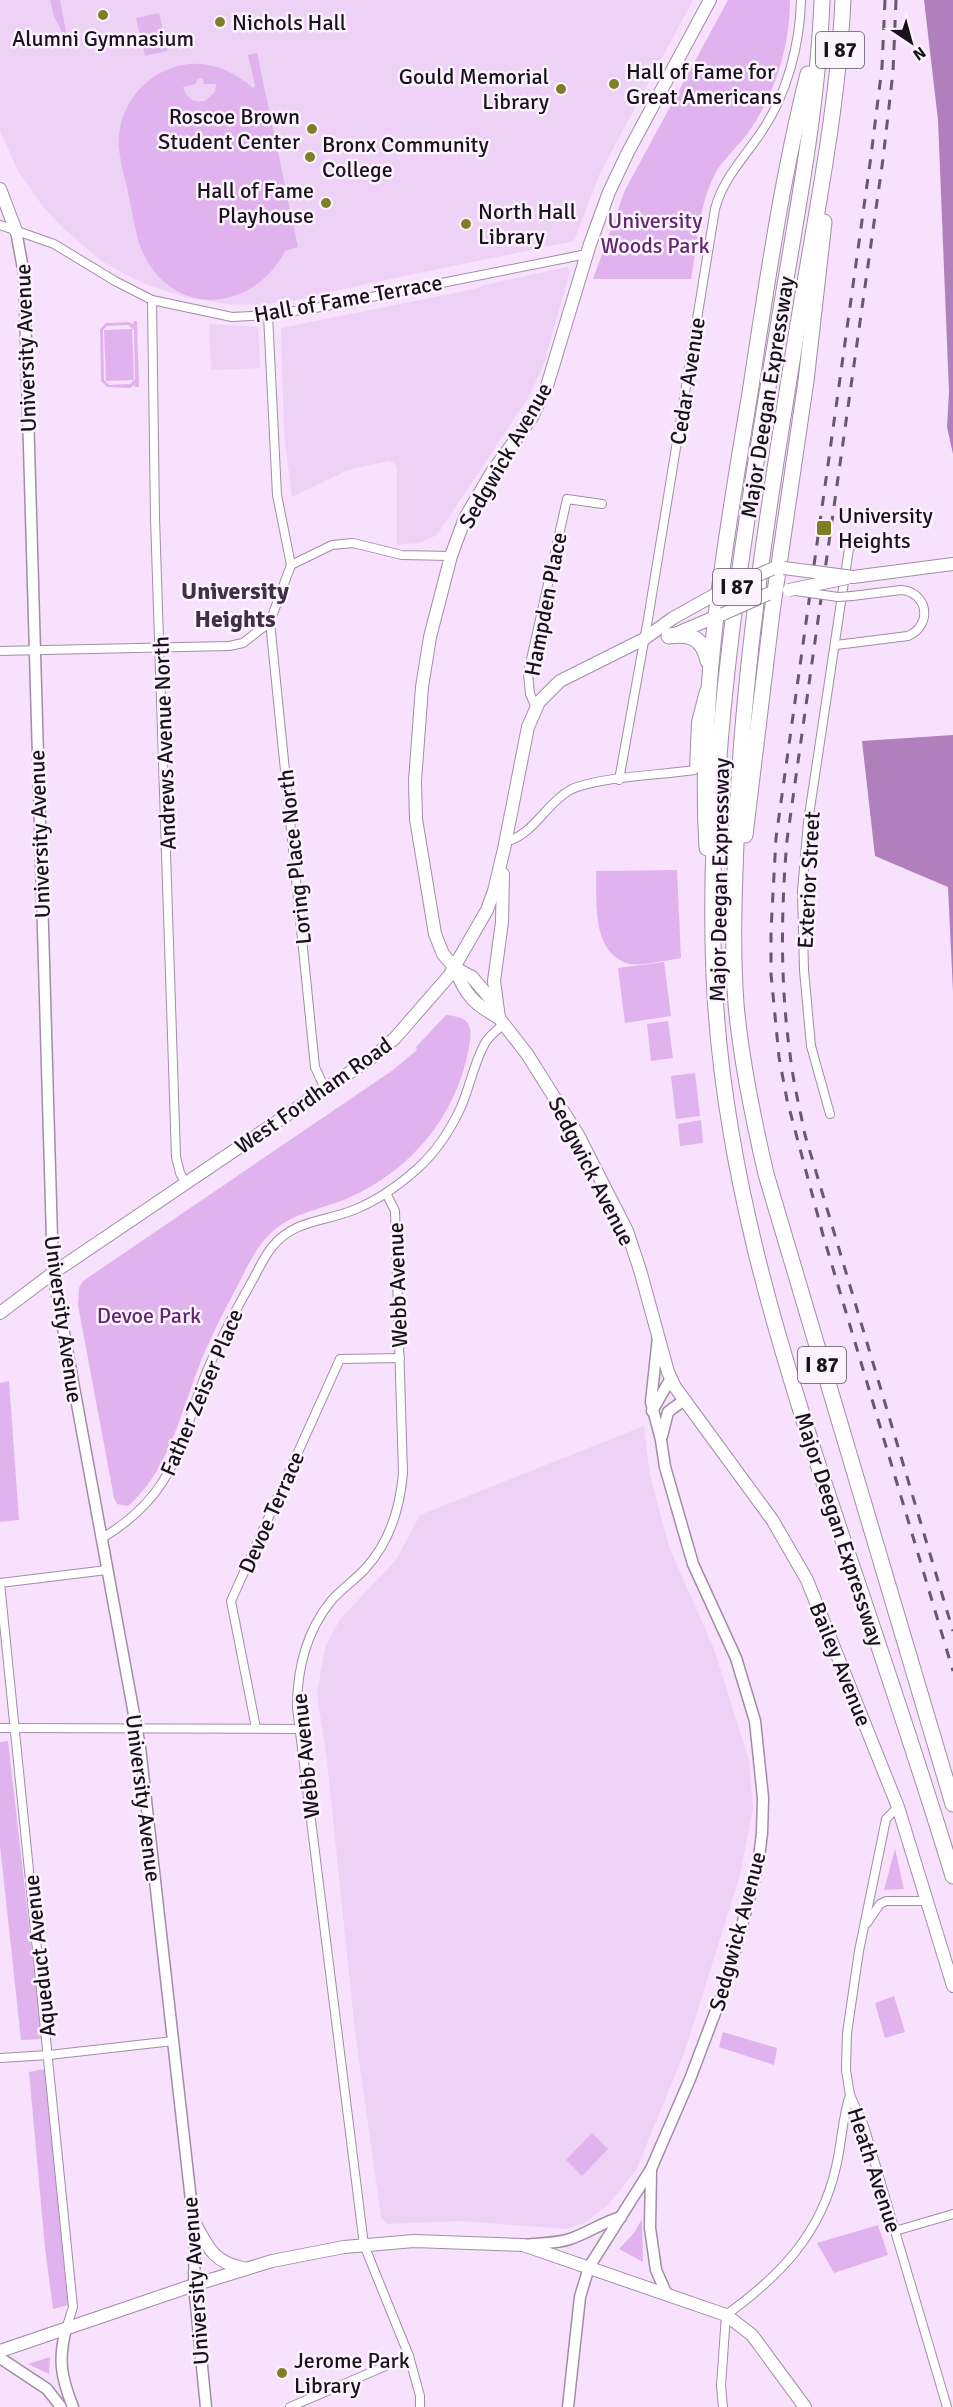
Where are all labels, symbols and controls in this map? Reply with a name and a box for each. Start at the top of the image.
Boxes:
marker: Alumni Gymnasium [96,8,110,22]
place label: Nichols Hall [232,9,346,36]
north arrow [881,12,941,72]
marker: Nichols Hall [213,15,227,29]
place label: Alumni Gymnasium [12,25,194,52]
road number: I 87 [816,32,864,68]
text: N [909,42,930,65]
place label: Hall of Fame for Great Americans [626,58,782,110]
place label: Gould Memorial Library [399,63,550,115]
marker: Hall of Fame for Great Americans [607,77,621,91]
marker: Gould Memorial Library [554,82,568,96]
place label: Roscoe Brown Student Center [158,103,300,155]
marker: Roscoe Brown Student Center [305,122,319,136]
place label: Bronx Community College [322,131,489,183]
marker: Bronx Community College [303,150,317,164]
place label: Hall of Fame Playhouse [197,177,314,229]
marker: Hall of Fame Playhouse [319,196,333,210]
place label: North Hall Library [478,198,576,250]
park label: University Woods Park [600,207,710,259]
marker: North Hall Library [459,217,473,231]
street label: University Avenue [9,263,42,433]
street label: Hall of Fame Terrace [252,269,444,328]
street label: Major Deegan Expressway [735,274,800,520]
street label: Cedar Avenue [664,315,711,447]
street label: Sedgwick Avenue [453,378,558,533]
place label: University Heights [838,502,934,554]
marker: University Heights [815,519,833,537]
street label: Hampden Place [518,530,573,678]
road number: I 87 [713,569,761,605]
district label: University Heights [181,576,289,634]
street label: Andrews Avenue North [147,635,182,850]
street label: University Avenue [23,749,56,919]
street label: Major Deegan Expressway [704,757,735,1002]
street label: Loring Place North [272,768,317,946]
street label: Exterior Street [791,810,826,949]
street label: West Fordham Road [230,1031,397,1160]
street label: Sedgwick Avenue [542,1092,641,1250]
street label: Webb Avenue [382,1222,413,1348]
street label: University Avenue [38,1234,89,1404]
park label: Devoe Park [97,1302,201,1329]
street label: Father Zeiser Place [154,1305,249,1480]
road number: I 87 [798,1347,846,1383]
street label: Major Deegan Expressway [789,1409,890,1650]
street label: Devoe Terrace [233,1447,310,1577]
street label: Bailey Avenue [803,1598,878,1730]
street label: Webb Avenue [286,1692,325,1820]
street label: University Avenue [120,1713,167,1883]
street label: Sedgwick Avenue [703,1849,772,2014]
street label: Aqueduct Avenue [18,1873,61,2039]
street label: Heath Avenue [842,2104,907,2236]
street label: University Avenue [176,2196,215,2366]
place label: Jerome Park Library [294,2347,410,2399]
marker: Jerome Park Library [275,2366,289,2380]

